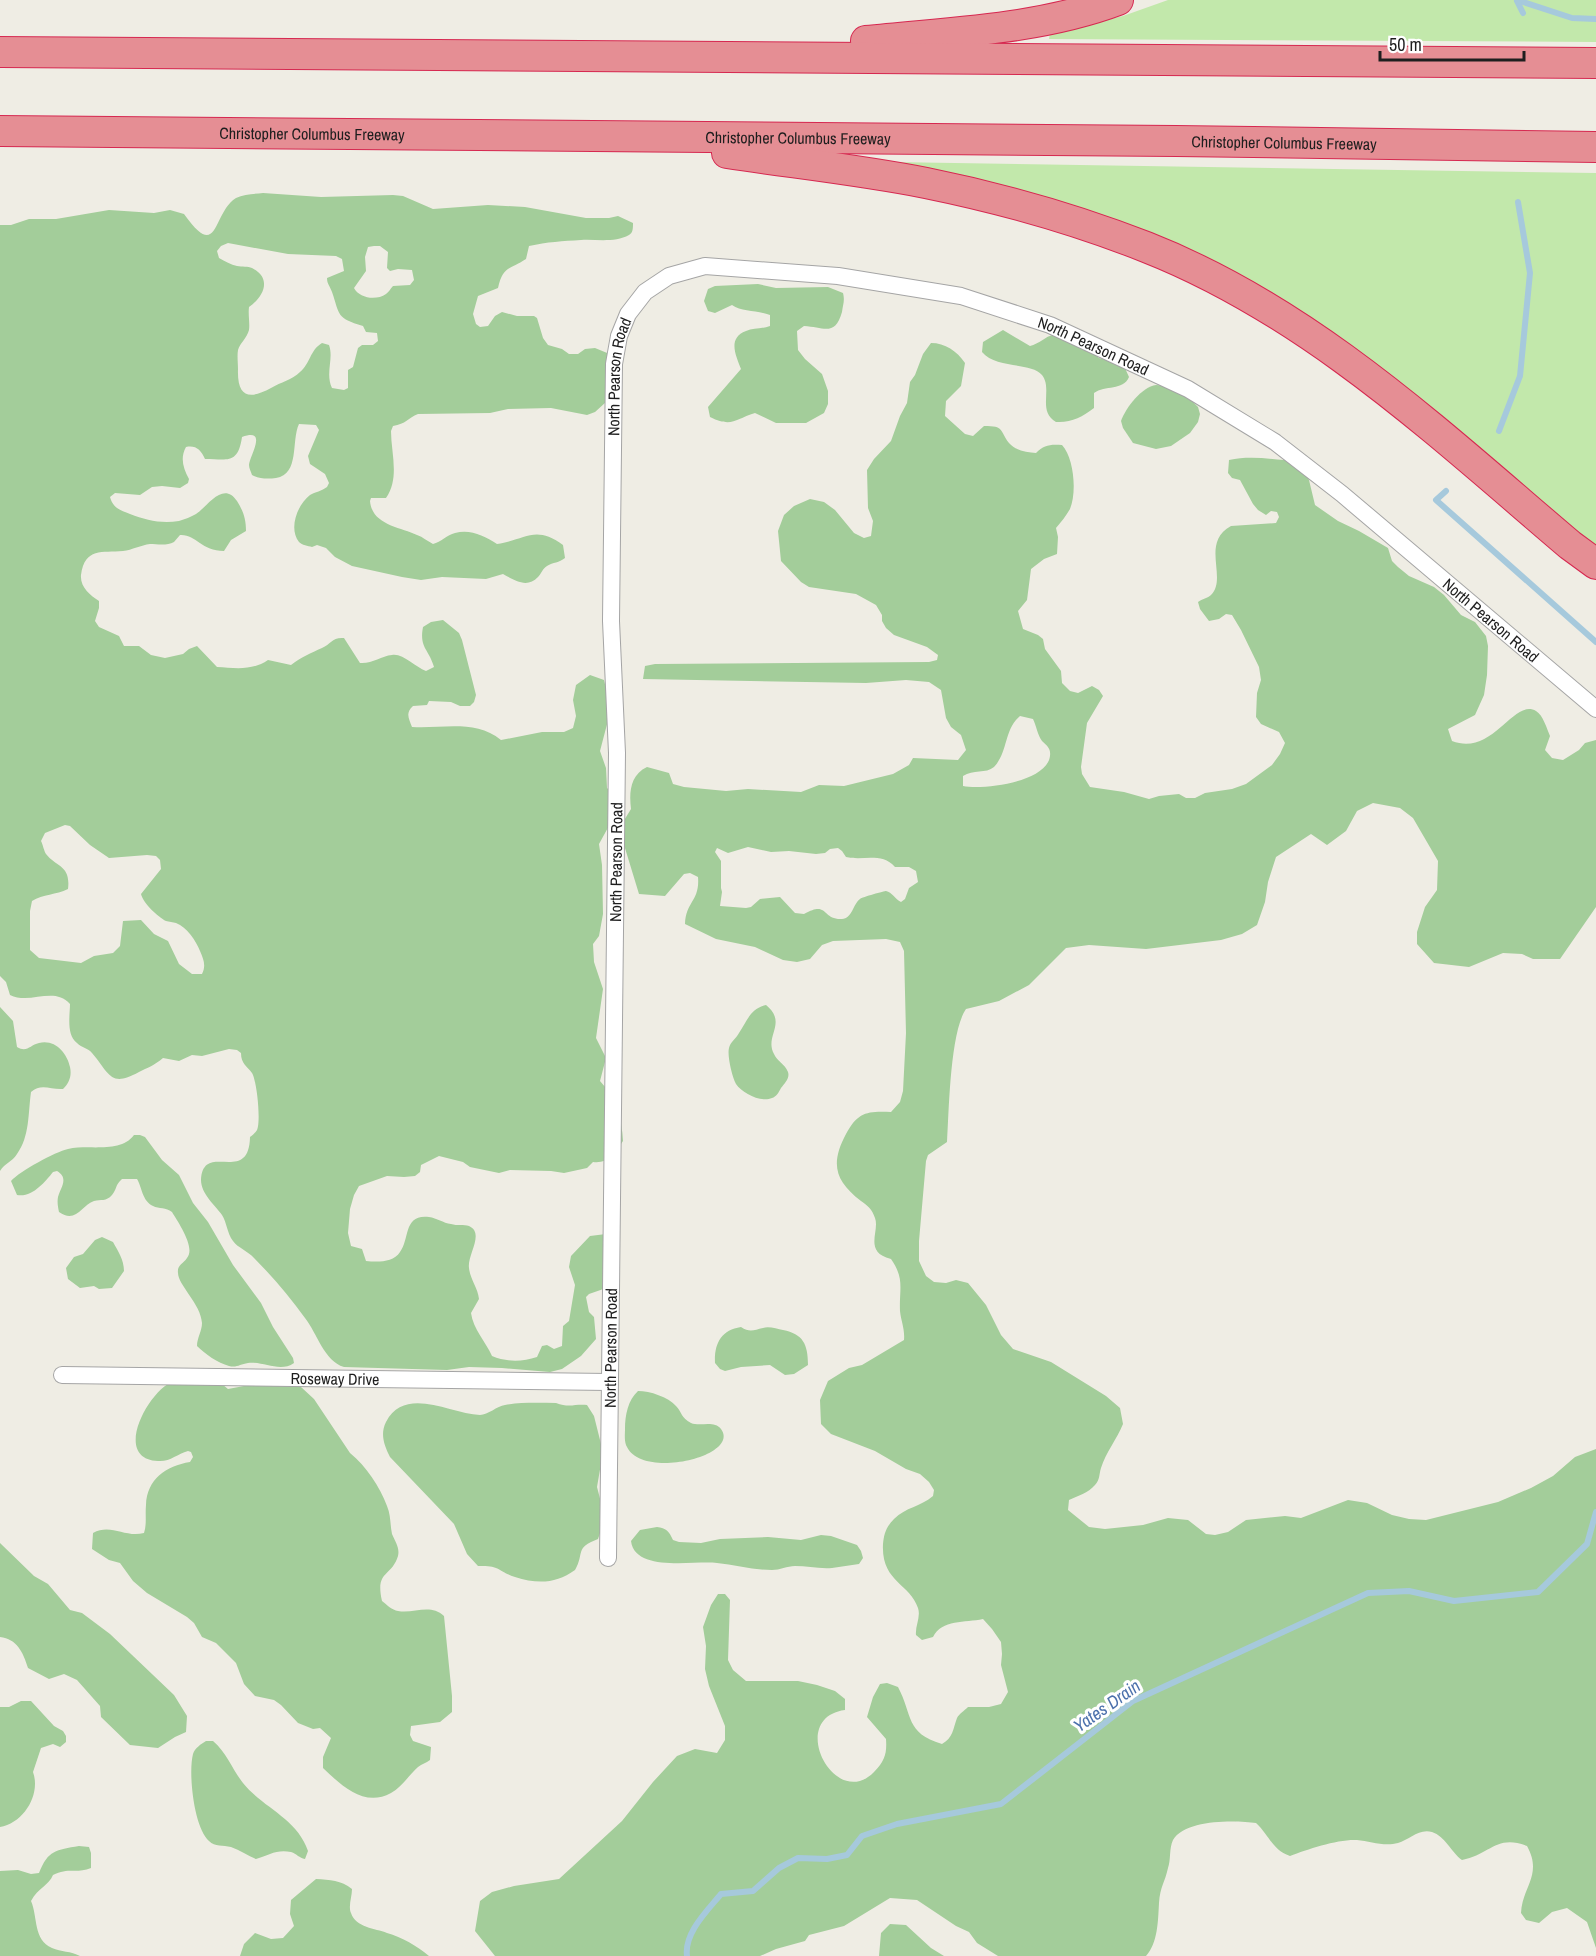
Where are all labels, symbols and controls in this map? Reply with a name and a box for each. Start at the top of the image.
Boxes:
scale bar [1380,24,1524,62]
text: 50 m [1389,32,1422,57]
street label: Christopher Columbus Freeway [219,122,405,145]
street label: Christopher Columbus Freeway [705,126,891,150]
street label: Christopher Columbus Freeway [1191,130,1377,155]
street label: North Pearson Road [1035,311,1152,380]
street label: North Pearson Road [602,314,636,436]
street label: North Pearson Road [1438,573,1544,667]
street label: North Pearson Road [604,802,627,922]
street label: North Pearson Road [599,1288,622,1408]
street label: Roseway Drive [290,1367,380,1390]
water label: Yates Drain [1068,1673,1145,1738]

